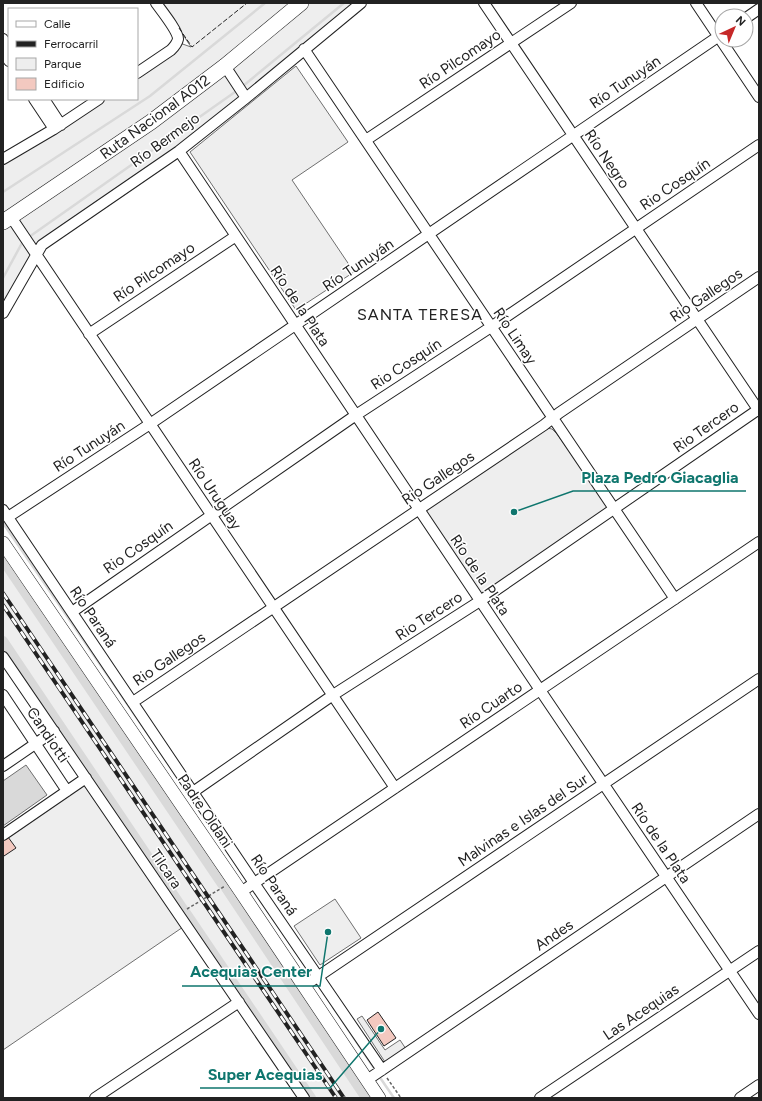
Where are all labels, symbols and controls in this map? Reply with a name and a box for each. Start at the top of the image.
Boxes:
legend [8,8,138,100]
north arrow [714,8,754,48]
text: N [733,14,748,29]
text: Calle [44,17,71,31]
street label: Río Pilcomayo [416,25,504,93]
text: Ferrocarril [44,37,98,51]
street label: Río Tunuyán [586,52,664,112]
text: Parque [44,57,82,71]
street label: Ruta Nacional A012 [96,71,214,163]
text: Edificio [44,77,84,91]
street label: Río Bermejo [127,109,203,171]
street label: Río Negro [581,126,634,192]
street label: Rio Cosquín [637,154,713,214]
street label: Río Tunuyán [319,235,397,295]
street label: Río Pilcomayo [110,238,198,306]
street label: Río de la Plata [266,262,334,350]
street label: Rio Gallegos [666,264,746,326]
street label: Río Limay [489,304,541,368]
district label: SANTA TERESA [357,305,483,324]
street label: Rio Cosquín [367,334,445,394]
street label: Rio Tercero [670,398,743,456]
street label: Río Tunuyán [50,416,128,476]
street label: Rio Gallegos [398,447,478,509]
street label: Río Uruguay [185,455,245,533]
callout: Plaza Pedro Giacaglia [573,463,746,491]
text: Plaza Pedro Giacaglia [581,468,739,487]
street label: Rio Cosquín [100,516,176,578]
street label: Río de la Plata [446,531,514,619]
street label: Río Paraná [66,583,120,651]
street label: Rio Tercero [392,588,466,644]
street label: Rio Gallegos [129,628,209,690]
street label: Río Cuarto [456,677,526,732]
street label: Candiotti [23,704,73,766]
street label: Malvinas e Islas del Sur [455,770,591,870]
street label: Padre Oldani [174,771,236,851]
street label: Río de la Plata [627,799,695,887]
street label: Tilcara [146,846,186,892]
street label: Río Paraná [247,851,301,919]
street label: Andes [531,916,577,954]
callout: Acequias Center [182,958,320,986]
text: Acequias Center [190,962,312,981]
street label: Las Acequias [600,980,682,1044]
callout: Super Acequias [200,1060,330,1088]
text: Super Acequias [208,1065,323,1084]

